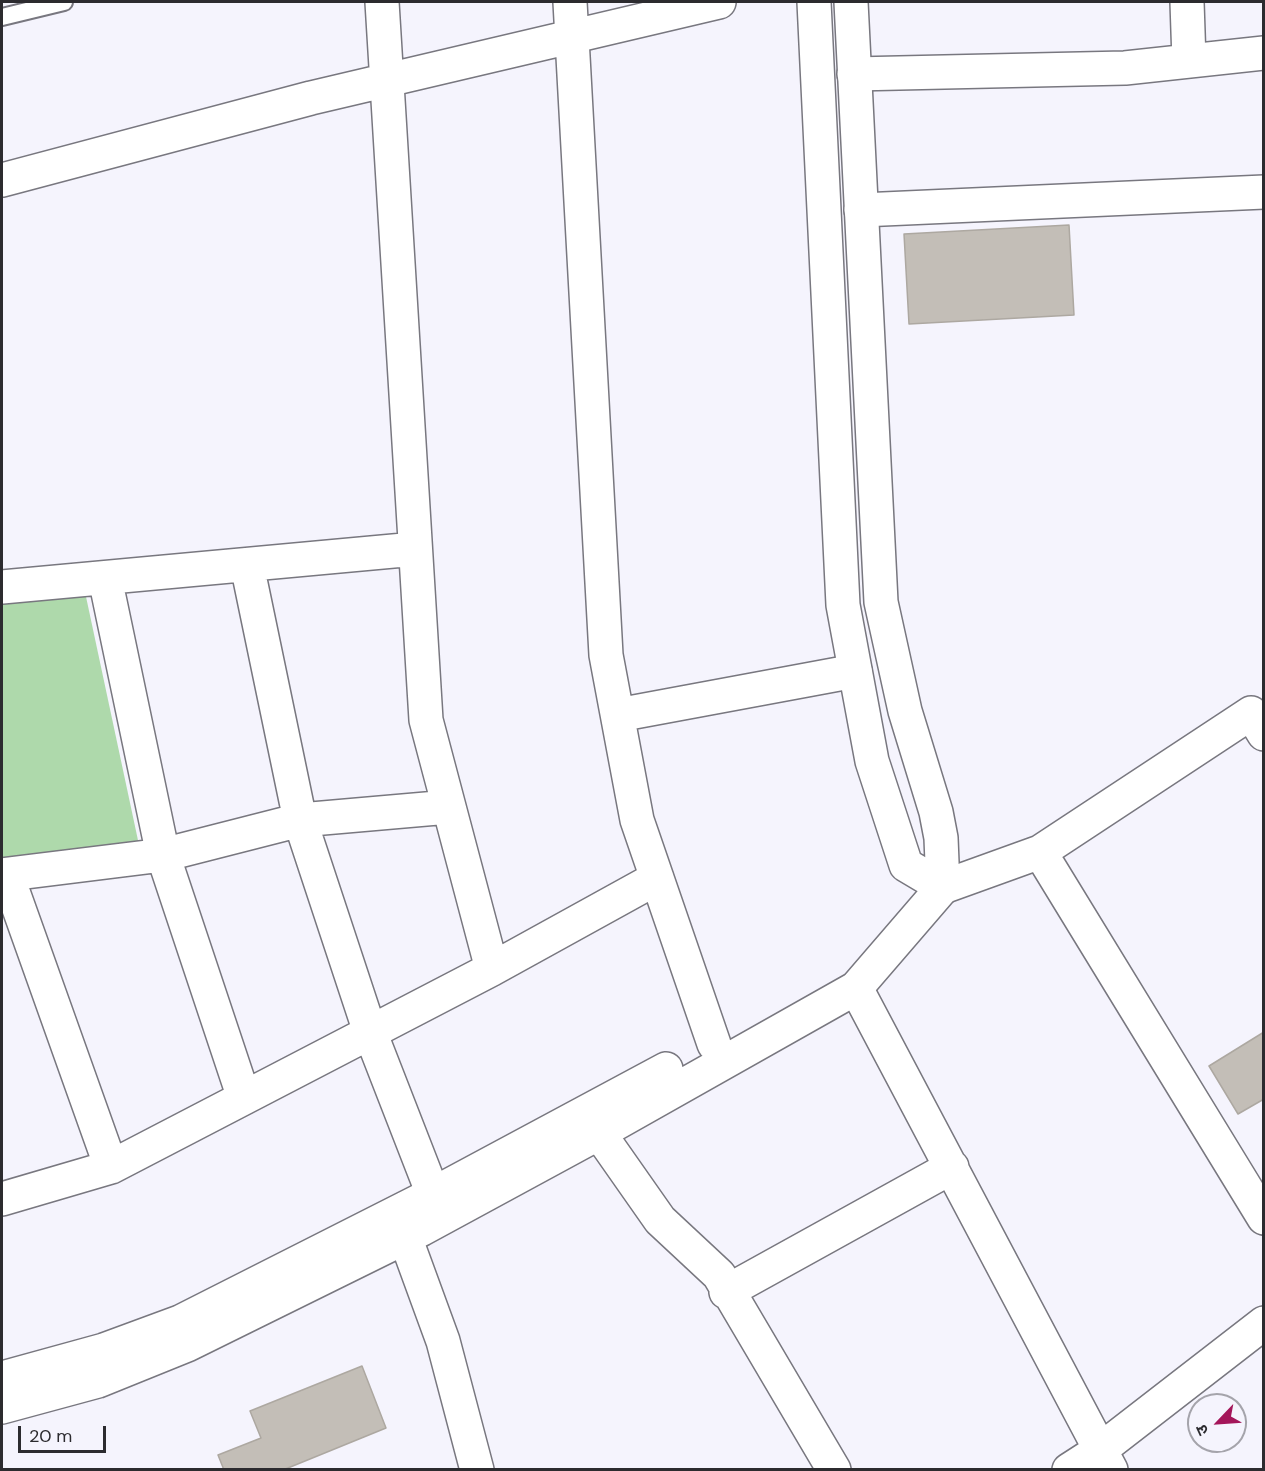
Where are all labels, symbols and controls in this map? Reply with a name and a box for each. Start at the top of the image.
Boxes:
north arrow [1187,1393,1247,1453]
scale bar [21,1414,110,1452]
text: उ [1191,1421,1214,1439]
text: 20 m [29,1424,72,1448]

